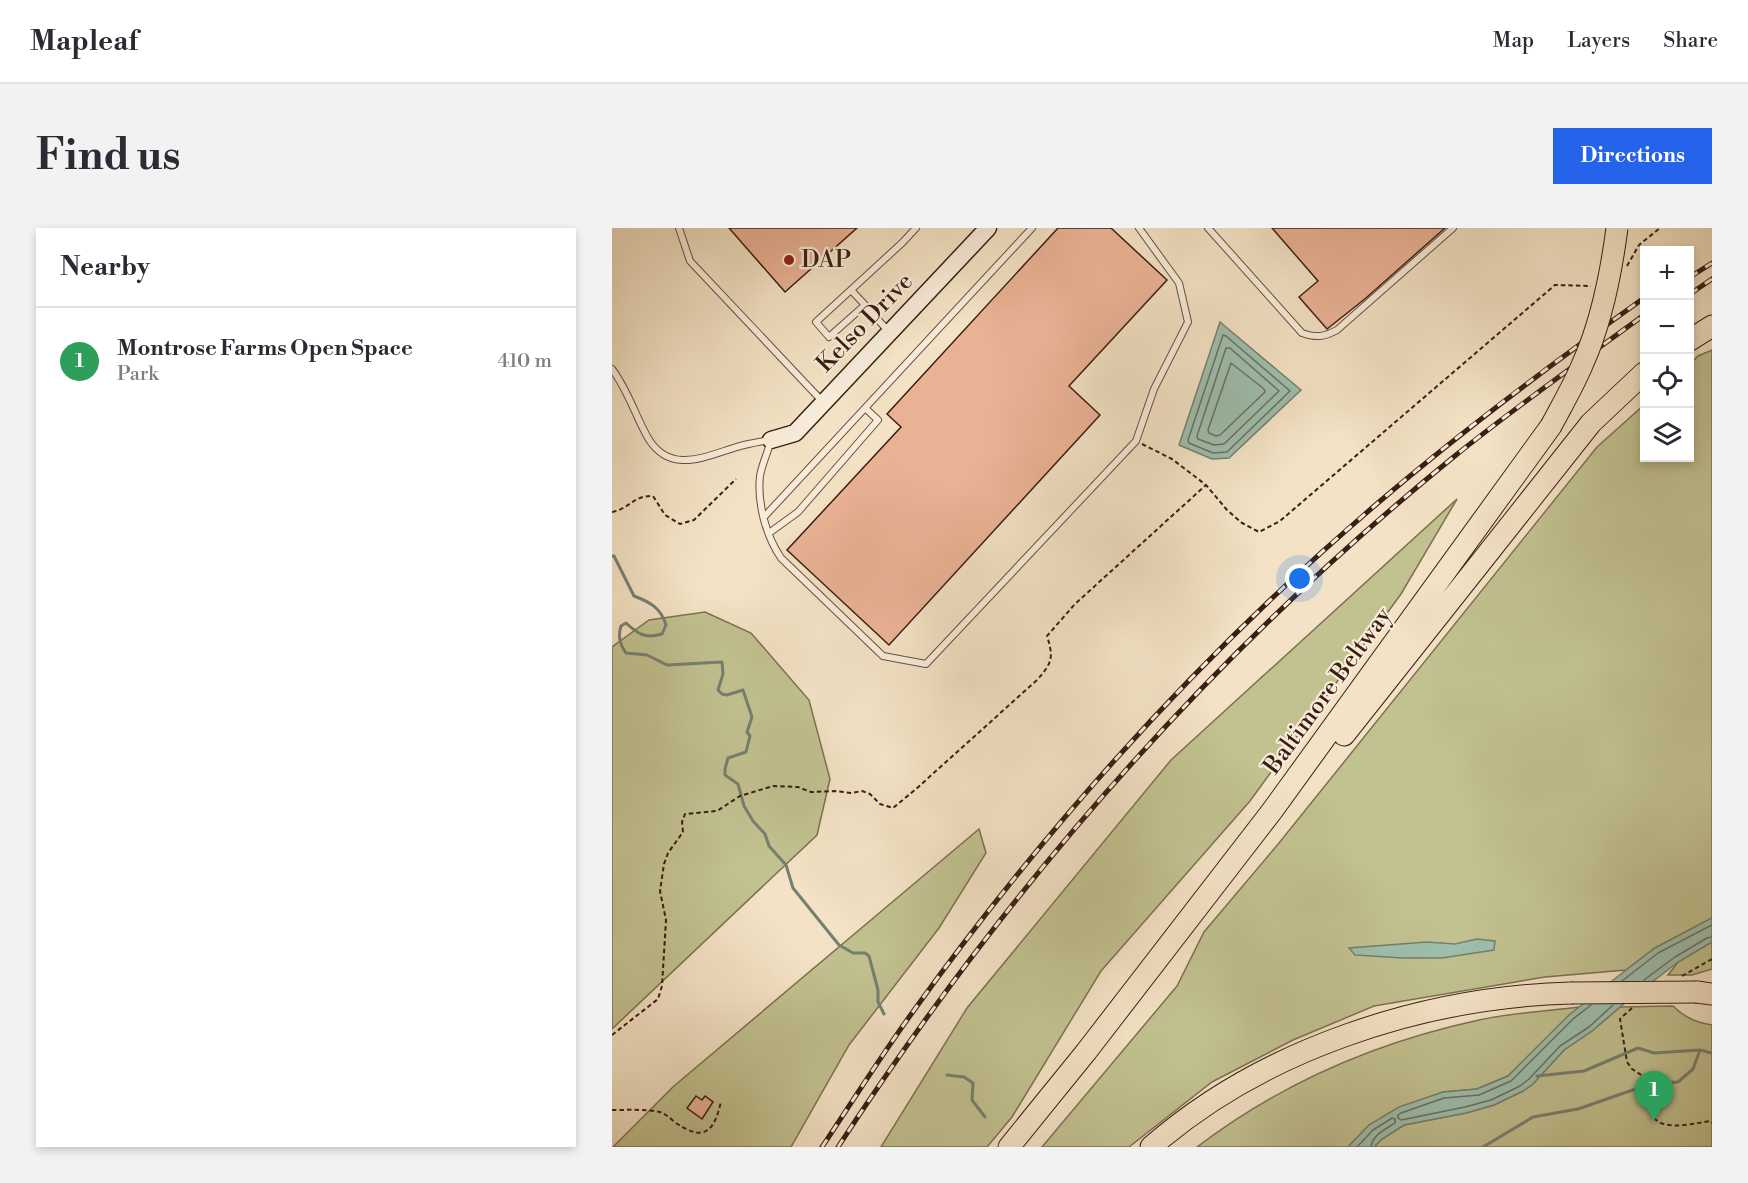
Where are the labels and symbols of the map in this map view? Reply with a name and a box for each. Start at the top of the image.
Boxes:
place label: DAP [801,245,851,275]
marker: DAP [782,253,796,267]
street label: Kelso Drive [810,267,920,379]
your location [1285,564,1314,593]
street label: Baltimore Beltway [1257,601,1399,781]
pin: 1 [1634,1072,1674,1121]

